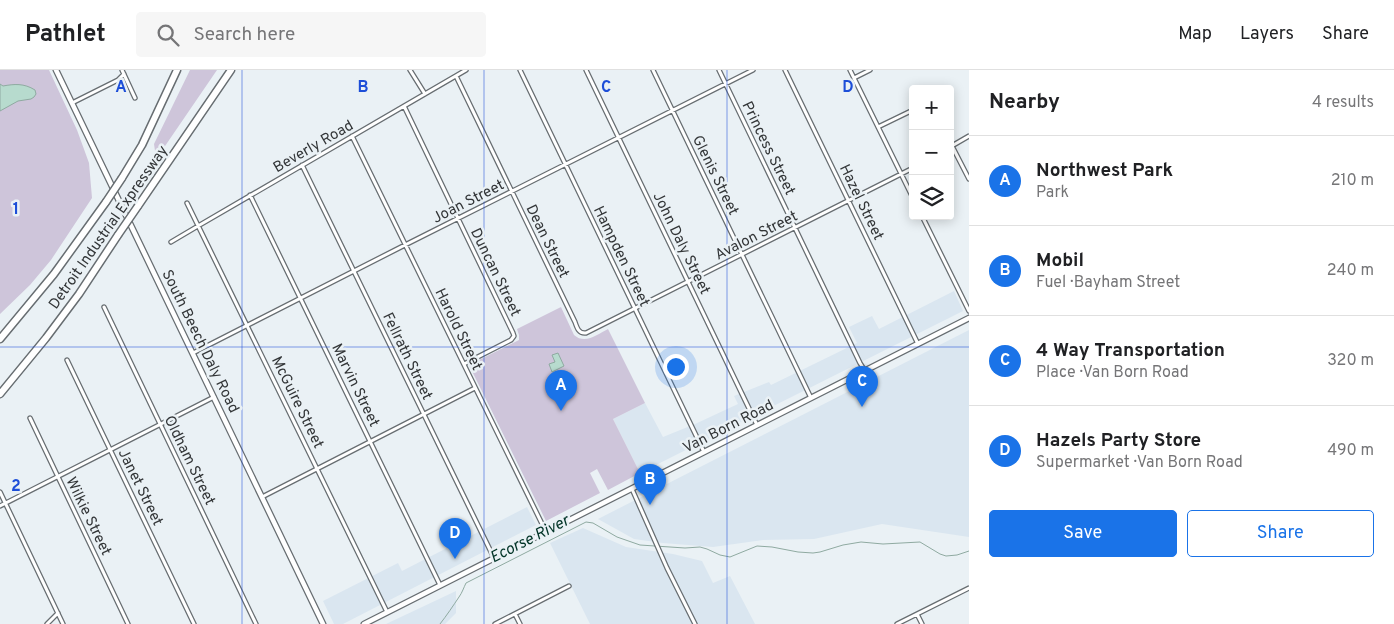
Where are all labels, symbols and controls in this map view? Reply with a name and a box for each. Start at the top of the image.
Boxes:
search box [136,12,486,57]
text: Pathlet [25,20,106,50]
icon: search [154,21,182,49]
text: Search here [194,23,295,47]
text: Map [1178,23,1212,46]
text: Layers [1240,23,1294,46]
text: Share [1322,23,1369,46]
text: A [115,78,127,98]
text: B [357,78,369,98]
text: C [601,78,611,98]
text: D [842,78,854,98]
map controls [909,85,954,220]
button: + [909,85,954,130]
text: Nearby [989,89,1060,116]
text: 4 results [1312,93,1374,113]
street label: Princess Street [737,99,799,199]
street label: Beverly Road [270,117,357,178]
button: − [909,130,954,175]
street label: Glenis Street [687,133,742,219]
street label: Detroit Industrial Expressway [45,142,173,313]
text: Northwest Park [1036,159,1173,183]
street label: Hazel Street [834,162,887,244]
text: A [999,171,1011,191]
text: 210 m [1331,171,1374,191]
button: layers [909,175,954,220]
street label: Joan Street [430,176,508,229]
text: Park [1036,183,1069,203]
street label: John Daly Street [648,189,714,298]
text: 1 [13,200,19,220]
street label: Dean Street [521,202,573,282]
street label: Hampden Street [588,203,653,310]
street label: Avalon Street [712,207,801,265]
street label: Duncan Street [465,225,524,320]
text: Mobil [1036,249,1084,273]
text: B [999,261,1011,281]
text: 240 m [1327,261,1374,281]
street label: South Beech Daly Road [157,267,243,416]
text: Fuel · Bayham Street [1036,273,1180,293]
street label: Harold Street [430,285,486,374]
street label: Fellrath Street [377,310,436,404]
text: 4 Way Transportation [1036,339,1225,363]
street label: Marvin Street [326,341,383,430]
text: C [1000,351,1010,371]
text: 320 m [1327,351,1374,371]
street label: McGuire Street [266,353,327,452]
your location [663,354,689,380]
text: Place · Van Born Road [1036,363,1189,383]
pin: C [846,366,878,407]
pin: A [545,370,577,411]
street label: Van Born Road [680,396,777,458]
street label: Oldham Street [159,413,219,509]
text: Hazels Party Store [1036,429,1201,453]
text: D [999,441,1011,461]
text: 490 m [1327,441,1374,461]
street label: Janet Street [113,446,166,529]
text: Supermarket · Van Born Road [1036,453,1243,473]
pin: B [634,464,666,505]
street label: Wilkie Street [60,474,115,559]
text: 2 [11,477,21,497]
water label: Ecorse River [487,510,575,568]
button: Save [989,510,1177,557]
button: Share [1187,510,1374,557]
pin: D [439,518,471,559]

